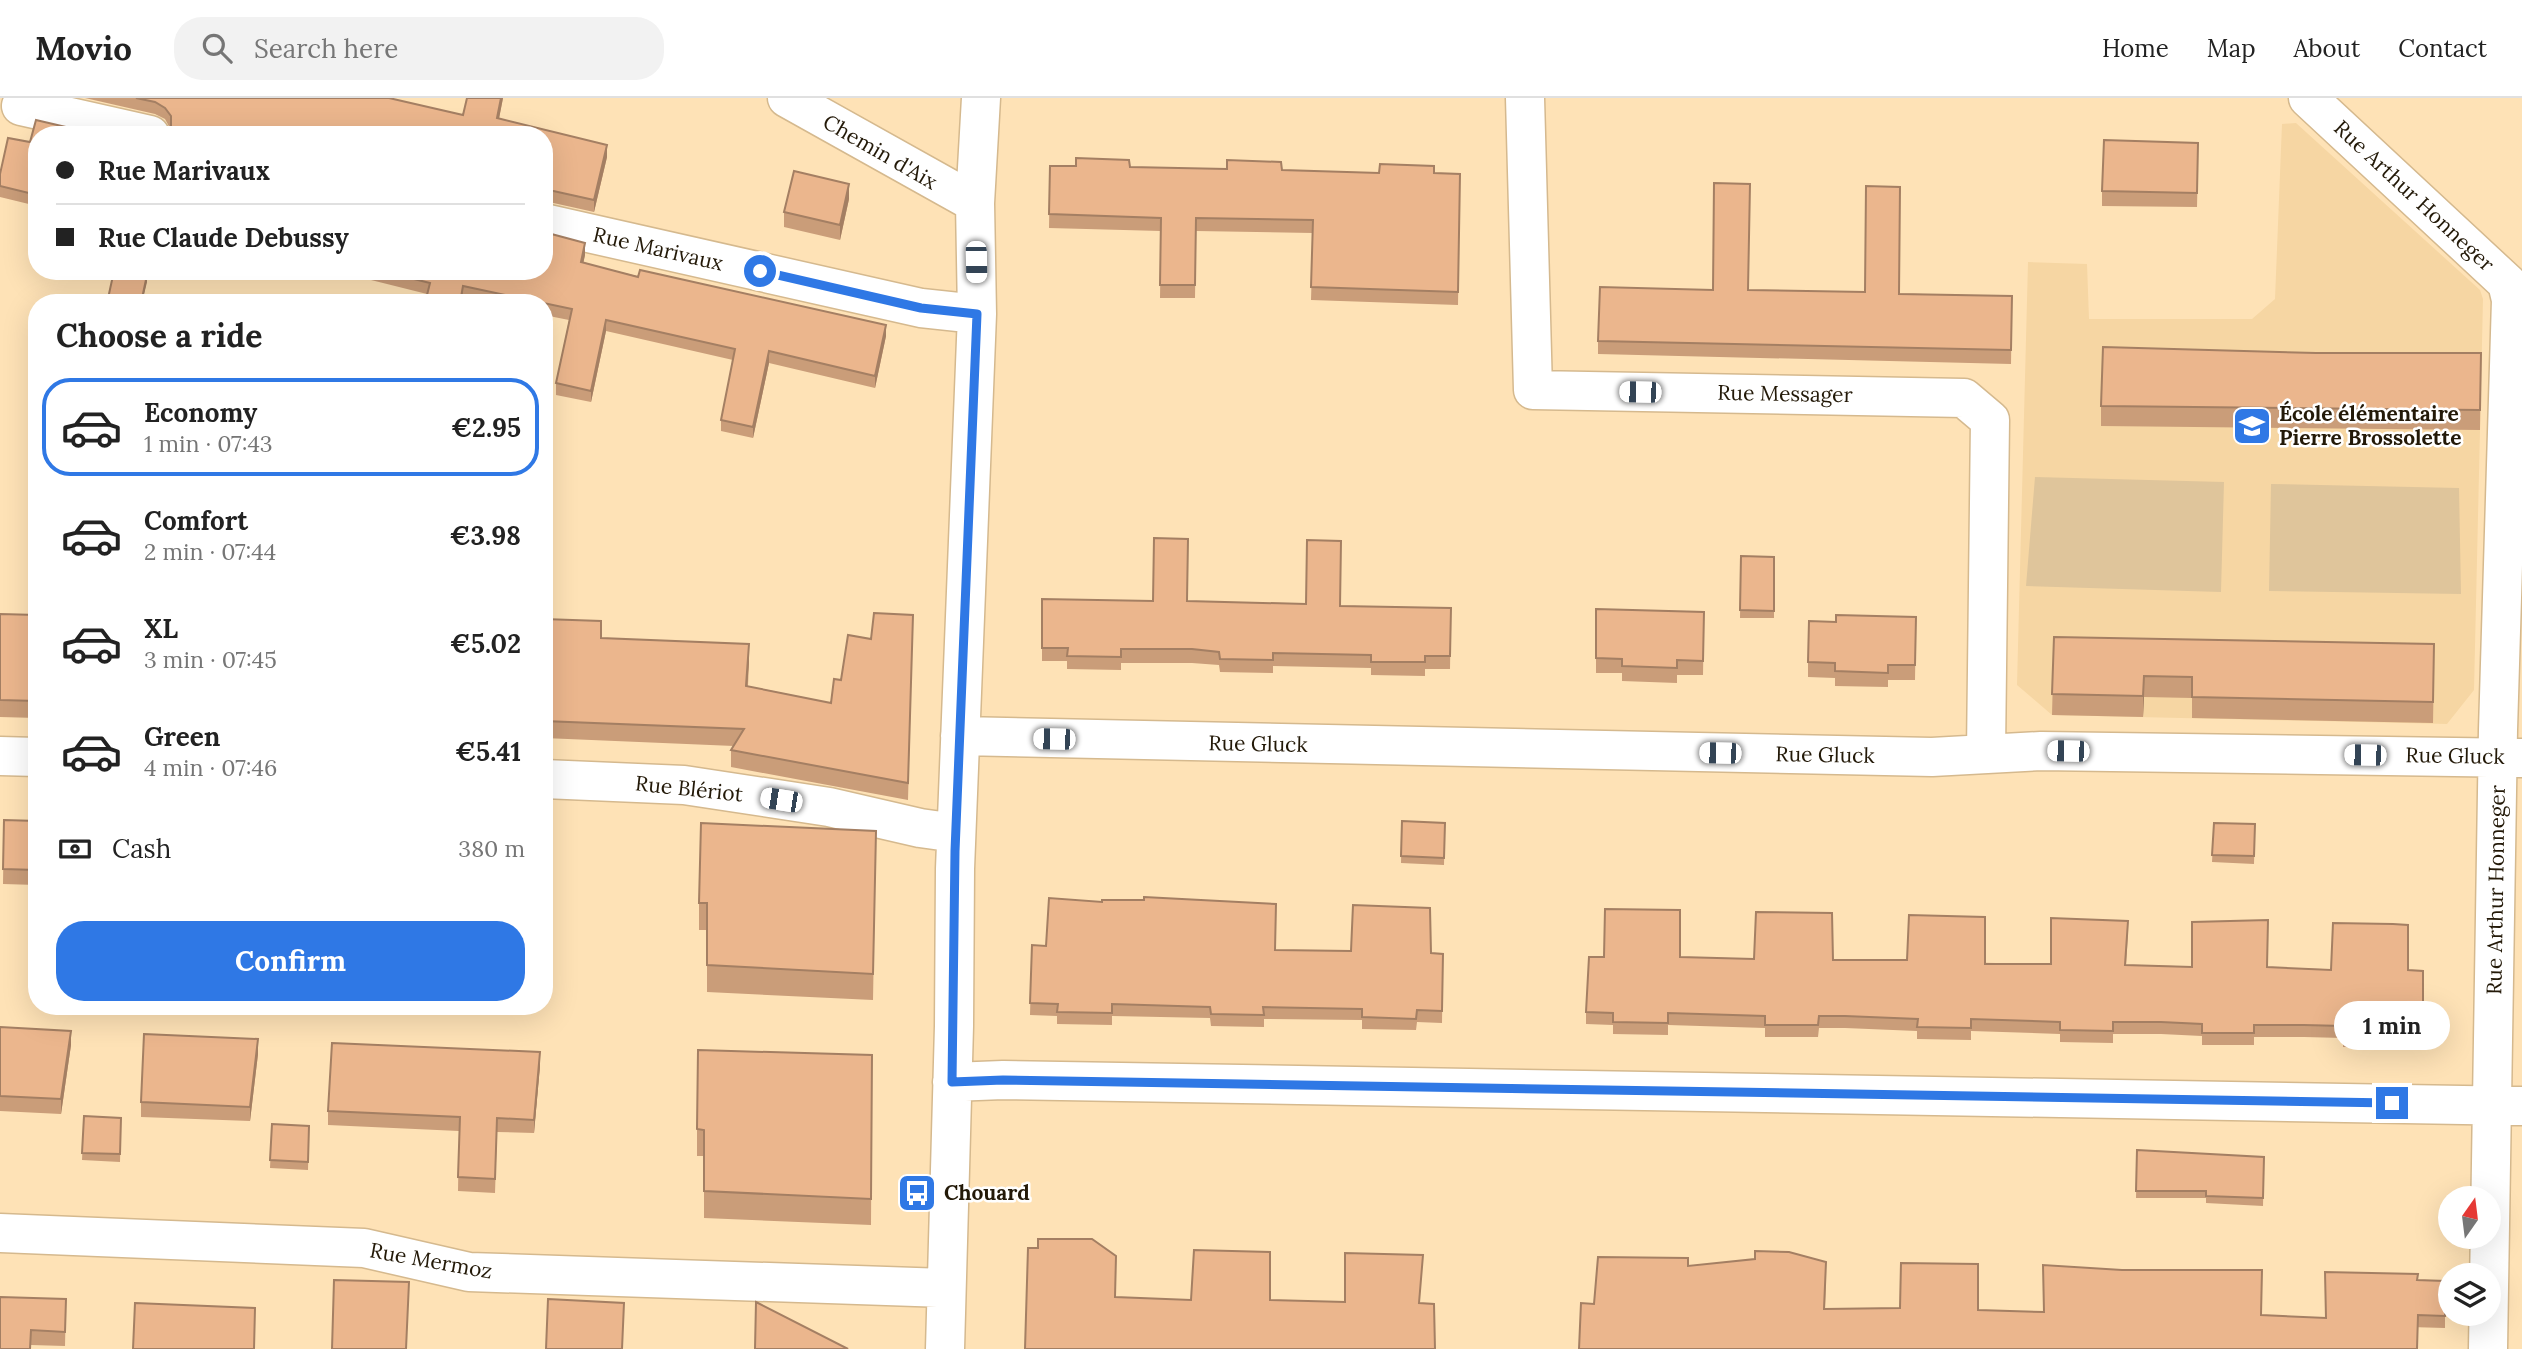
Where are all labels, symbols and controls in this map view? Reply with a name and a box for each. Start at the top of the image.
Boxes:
search box [174,17,664,80]
text: Movio [35,27,132,69]
icon: search [198,29,236,67]
text: Search here [254,32,398,65]
text: Home [2102,33,2169,64]
text: Map [2207,33,2256,64]
text: About [2294,33,2360,64]
text: Contact [2398,33,2487,64]
street label: Chemin d'Aix [818,108,942,195]
street label: Rue Arthur Honneger [2328,114,2500,277]
text: Rue Marivaux [98,154,270,187]
street label: Rue Marivaux [591,220,726,277]
text: Rue Claude Debussy [98,221,349,254]
car [966,241,987,283]
route start [744,255,776,287]
text: Choose a ride [56,315,263,356]
street label: Rue Messager [1717,379,1853,408]
car [1619,381,1662,403]
icon: car [60,396,123,459]
text: Economy [144,396,257,429]
place label: École élémentaire Pierre Brossolette [2279,400,2462,451]
school or university icon: École élémentaire Pierre Brossolette [2231,405,2273,447]
text: €2.95 [451,411,521,444]
text: 1 min · 07:43 [144,429,273,458]
icon: car [60,504,123,567]
text: Comfort [144,504,248,537]
text: €3.98 [449,519,521,552]
text: 2 min · 07:44 [144,537,276,566]
icon: car [60,612,123,675]
text: XL [144,612,178,645]
text: €5.02 [450,627,521,660]
text: 3 min · 07:45 [144,645,277,674]
icon: car [60,720,123,783]
text: Green [144,720,220,753]
car [1033,728,1076,750]
street label: Rue Gluck [1208,729,1309,758]
text: €5.41 [455,735,521,768]
street label: Rue Gluck [1775,740,1876,769]
car [2047,740,2090,762]
street label: Rue Gluck [2405,741,2506,770]
car [1699,742,1742,764]
car [2344,744,2387,766]
text: 4 min · 07:46 [144,753,277,782]
street label: Rue Blériot [634,769,745,808]
street label: Rue Arthur Honneger [2480,785,2511,995]
car [759,786,804,814]
icon: cash [56,830,94,868]
text: Cash [112,832,171,865]
text: 380 m [458,834,525,863]
button: Confirm [56,921,525,1001]
callout: 1 min [2334,1002,2450,1051]
text: 1 min [2363,1011,2421,1040]
route end [2376,1087,2408,1119]
bus stop icon: Chouard [896,1172,938,1214]
place label: Chouard [944,1179,1030,1206]
north arrow [2438,1186,2501,1250]
map controls [2438,1186,2501,1326]
street label: Rue Mermoz [368,1236,495,1285]
button: layers [2438,1263,2501,1326]

